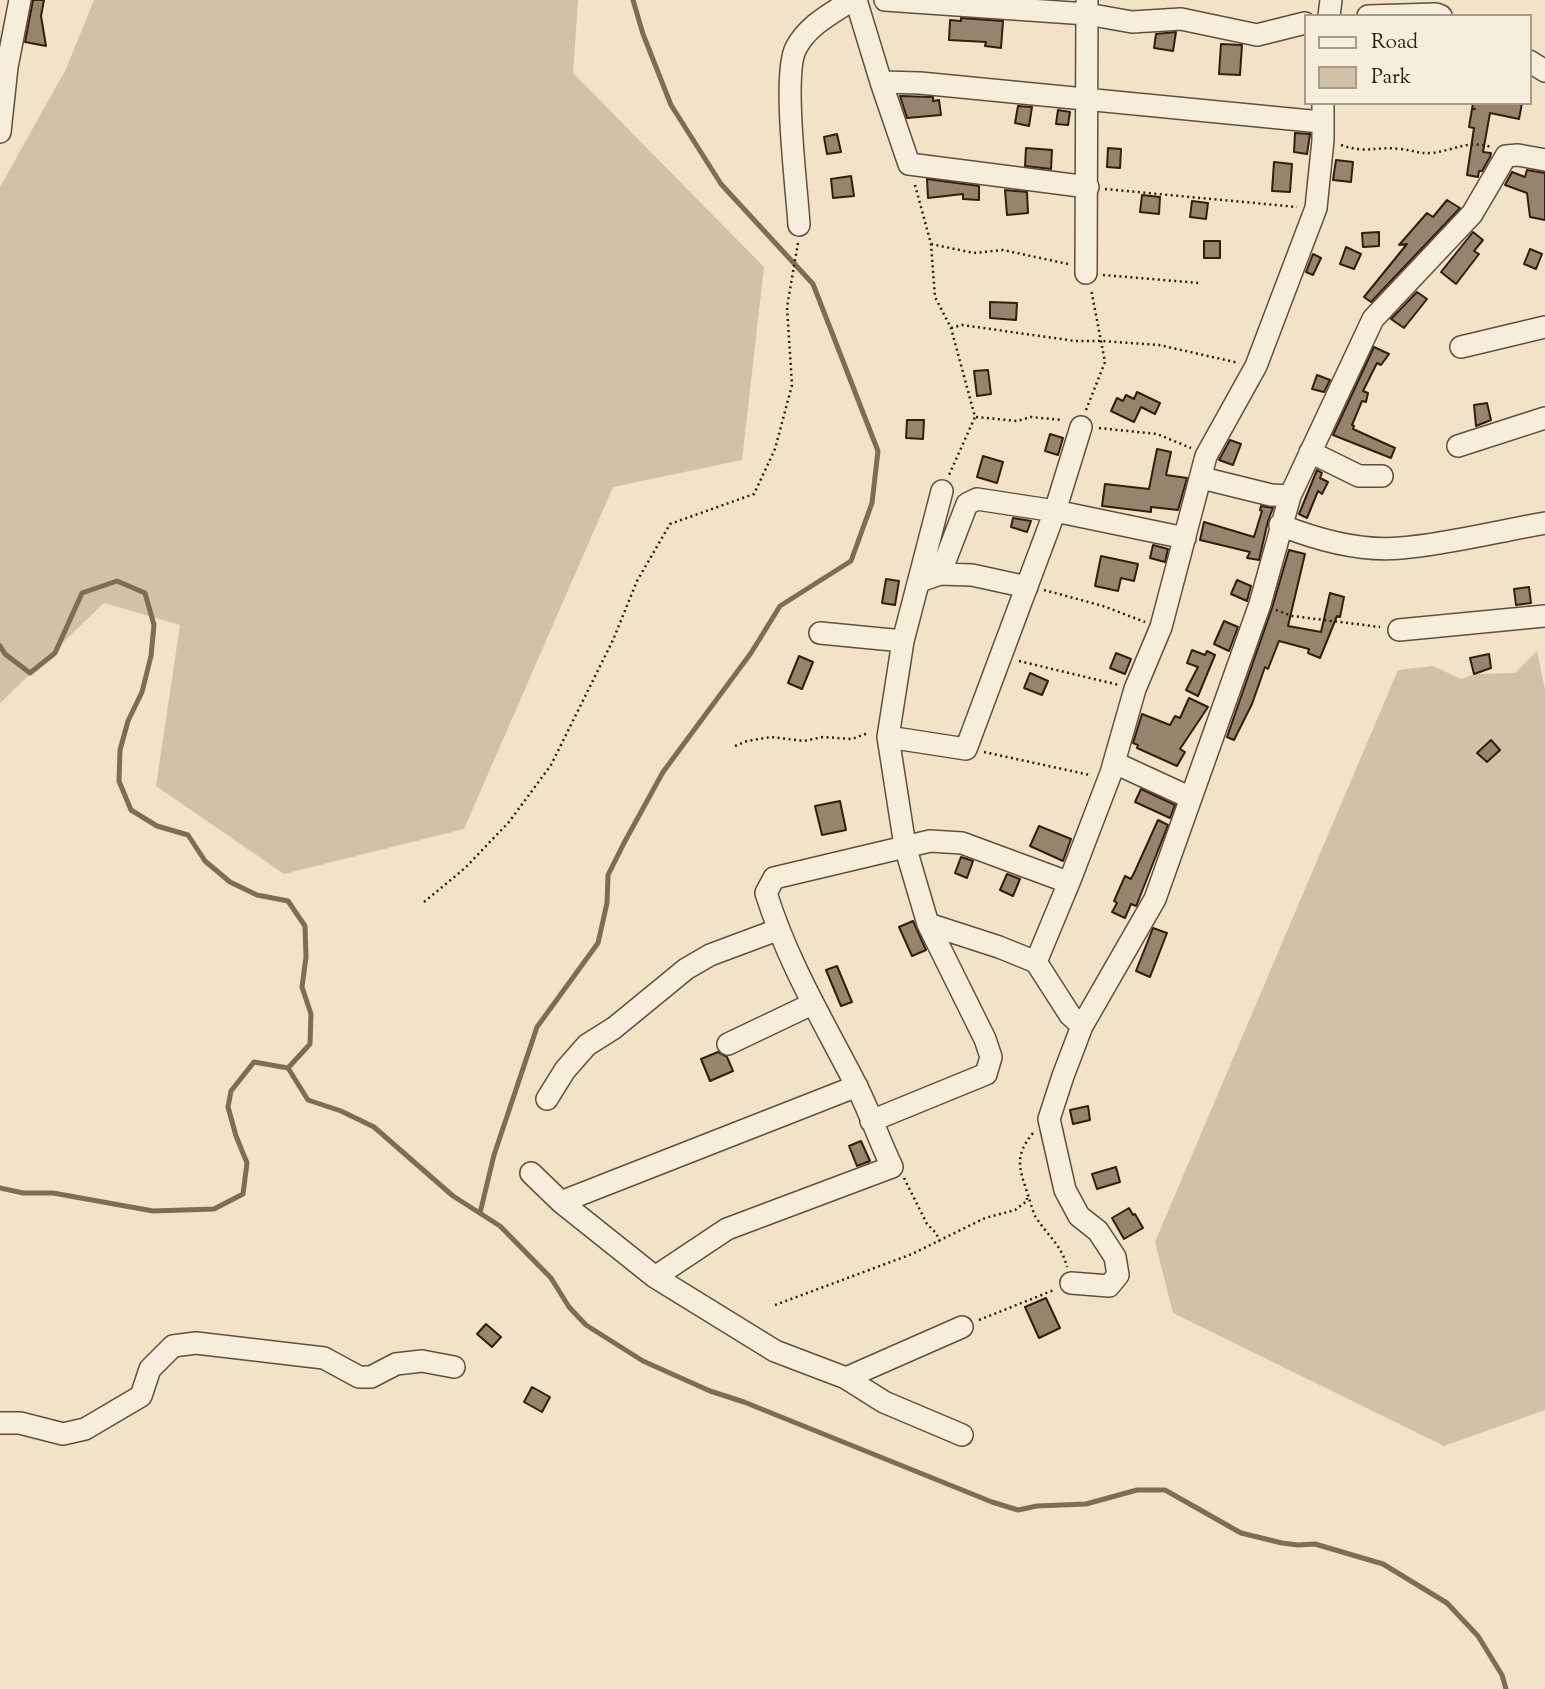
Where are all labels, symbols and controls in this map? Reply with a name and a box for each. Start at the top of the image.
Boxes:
legend [1304,14,1531,105]
text: Road [1371,28,1418,58]
text: Park [1371,63,1411,93]

